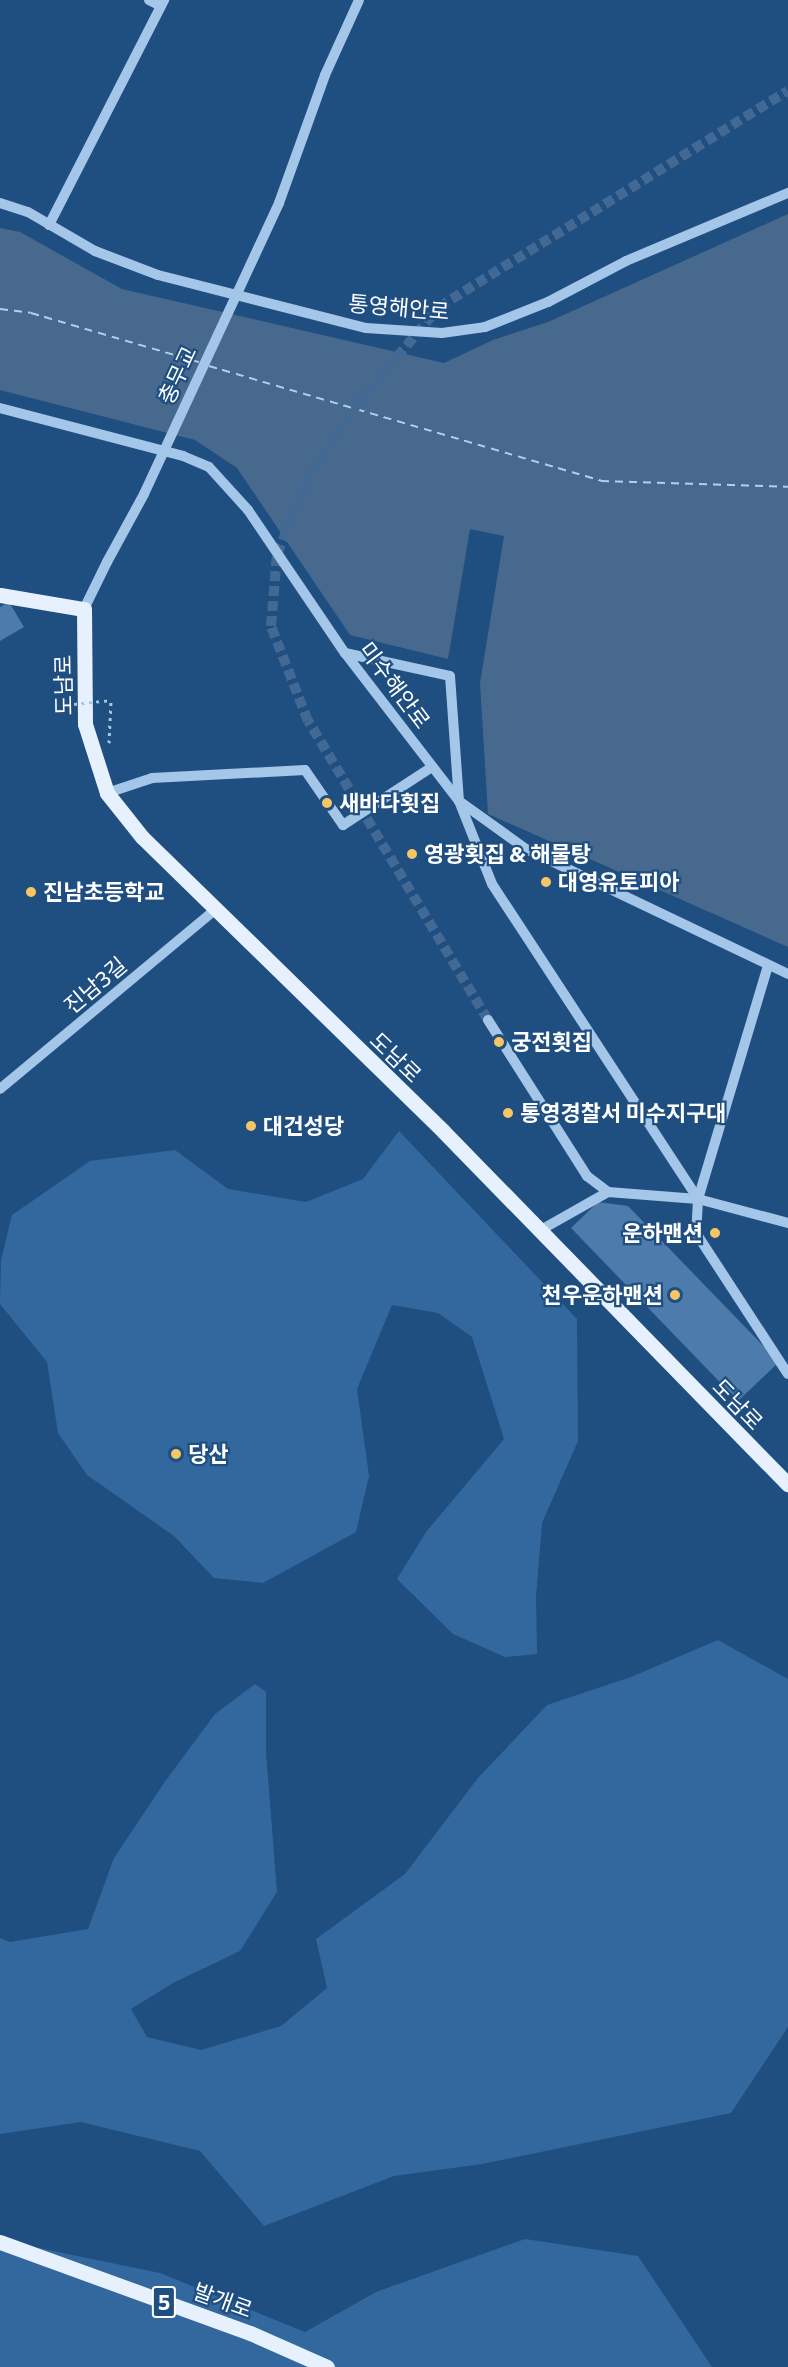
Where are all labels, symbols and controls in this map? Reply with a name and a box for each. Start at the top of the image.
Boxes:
street label: 통영해안로 [347,289,451,325]
street label: 충무교 [152,342,202,408]
street label: 미수해안로 [354,637,436,733]
street label: 도남로 [49,654,77,716]
place label: 새바다횟집 [339,790,440,816]
marker: 새바다횟집 [320,796,334,810]
place label: 영광횟집 & 해물탕 [424,841,591,867]
marker: 영광횟집 & 해물탕 [405,847,419,861]
place label: 대영유토피아 [558,869,679,895]
marker: 대영유토피아 [539,875,553,889]
place label: 진남초등학교 [43,879,164,905]
marker: 진남초등학교 [24,885,38,899]
street label: 진남3길 [58,951,132,1019]
street label: 도남로 [365,1026,427,1088]
place label: 궁전횟집 [511,1029,592,1055]
marker: 궁전횟집 [492,1035,506,1049]
place label: 통영경찰서 미수지구대 [520,1100,727,1126]
marker: 통영경찰서 미수지구대 [501,1106,515,1120]
place label: 대건성당 [263,1113,344,1139]
marker: 대건성당 [244,1119,258,1133]
place label: 운하맨션 [622,1220,703,1246]
marker: 운하맨션 [708,1226,722,1240]
place label: 천우운하맨션 [542,1282,663,1308]
marker: 천우운하맨션 [668,1288,682,1302]
street label: 도남로 [707,1373,769,1435]
place label: 당산 [188,1441,228,1467]
marker: 당산 [169,1447,183,1461]
street label: 발개로 [190,2277,256,2323]
road number: 5 [150,2284,178,2320]

